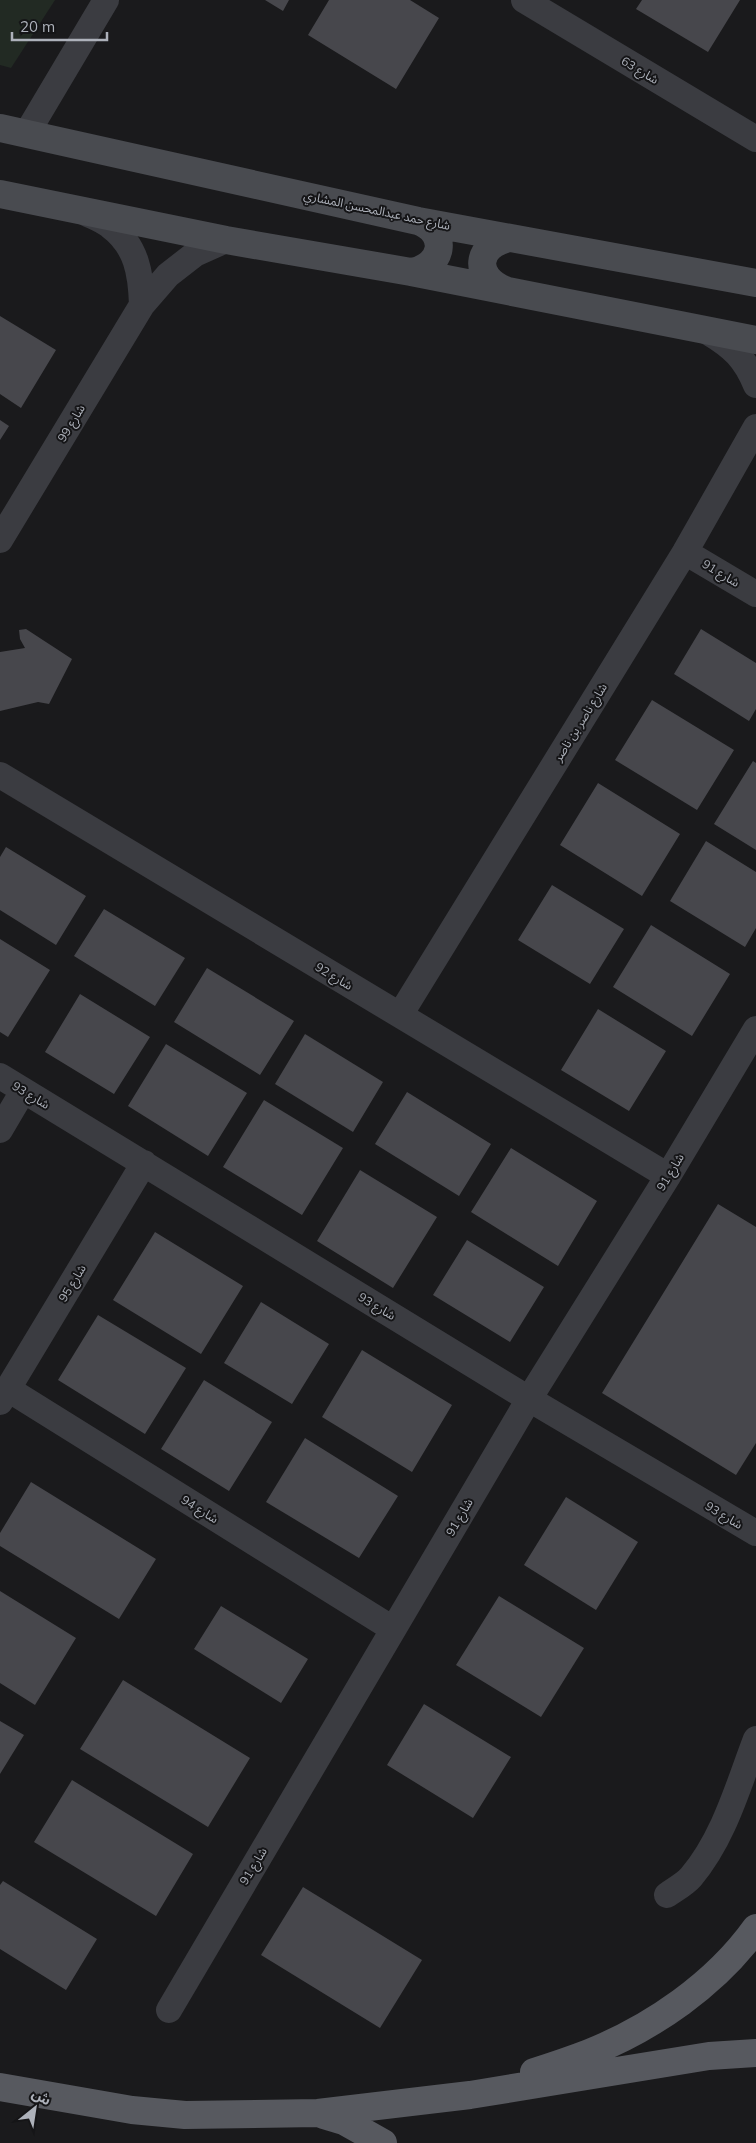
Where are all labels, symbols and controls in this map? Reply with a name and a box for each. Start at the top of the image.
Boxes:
scale bar [12,10,108,42]
text: 20 m [20,17,55,36]
street label: شارع 63 [618,53,661,89]
street label: شارع حمد عبدالمحسن المشاري [302,187,452,236]
street label: شارع 99 [54,402,90,445]
street label: شارع 91 [699,556,742,592]
street label: شارع ناصر بن ناصر [549,680,612,766]
street label: شارع 92 [312,959,355,995]
street label: شارع 93 [9,1078,52,1114]
street label: شارع 91 [653,1151,689,1194]
street label: شارع 95 [55,1262,91,1305]
street label: شارع 93 [355,1289,398,1325]
street label: شارع 94 [178,1492,221,1528]
street label: شارع 91 [442,1496,477,1539]
street label: شارع 93 [702,1498,745,1534]
street label: شارع 91 [236,1845,272,1888]
north arrow [10,2083,60,2133]
text: ش [29,2084,54,2109]

